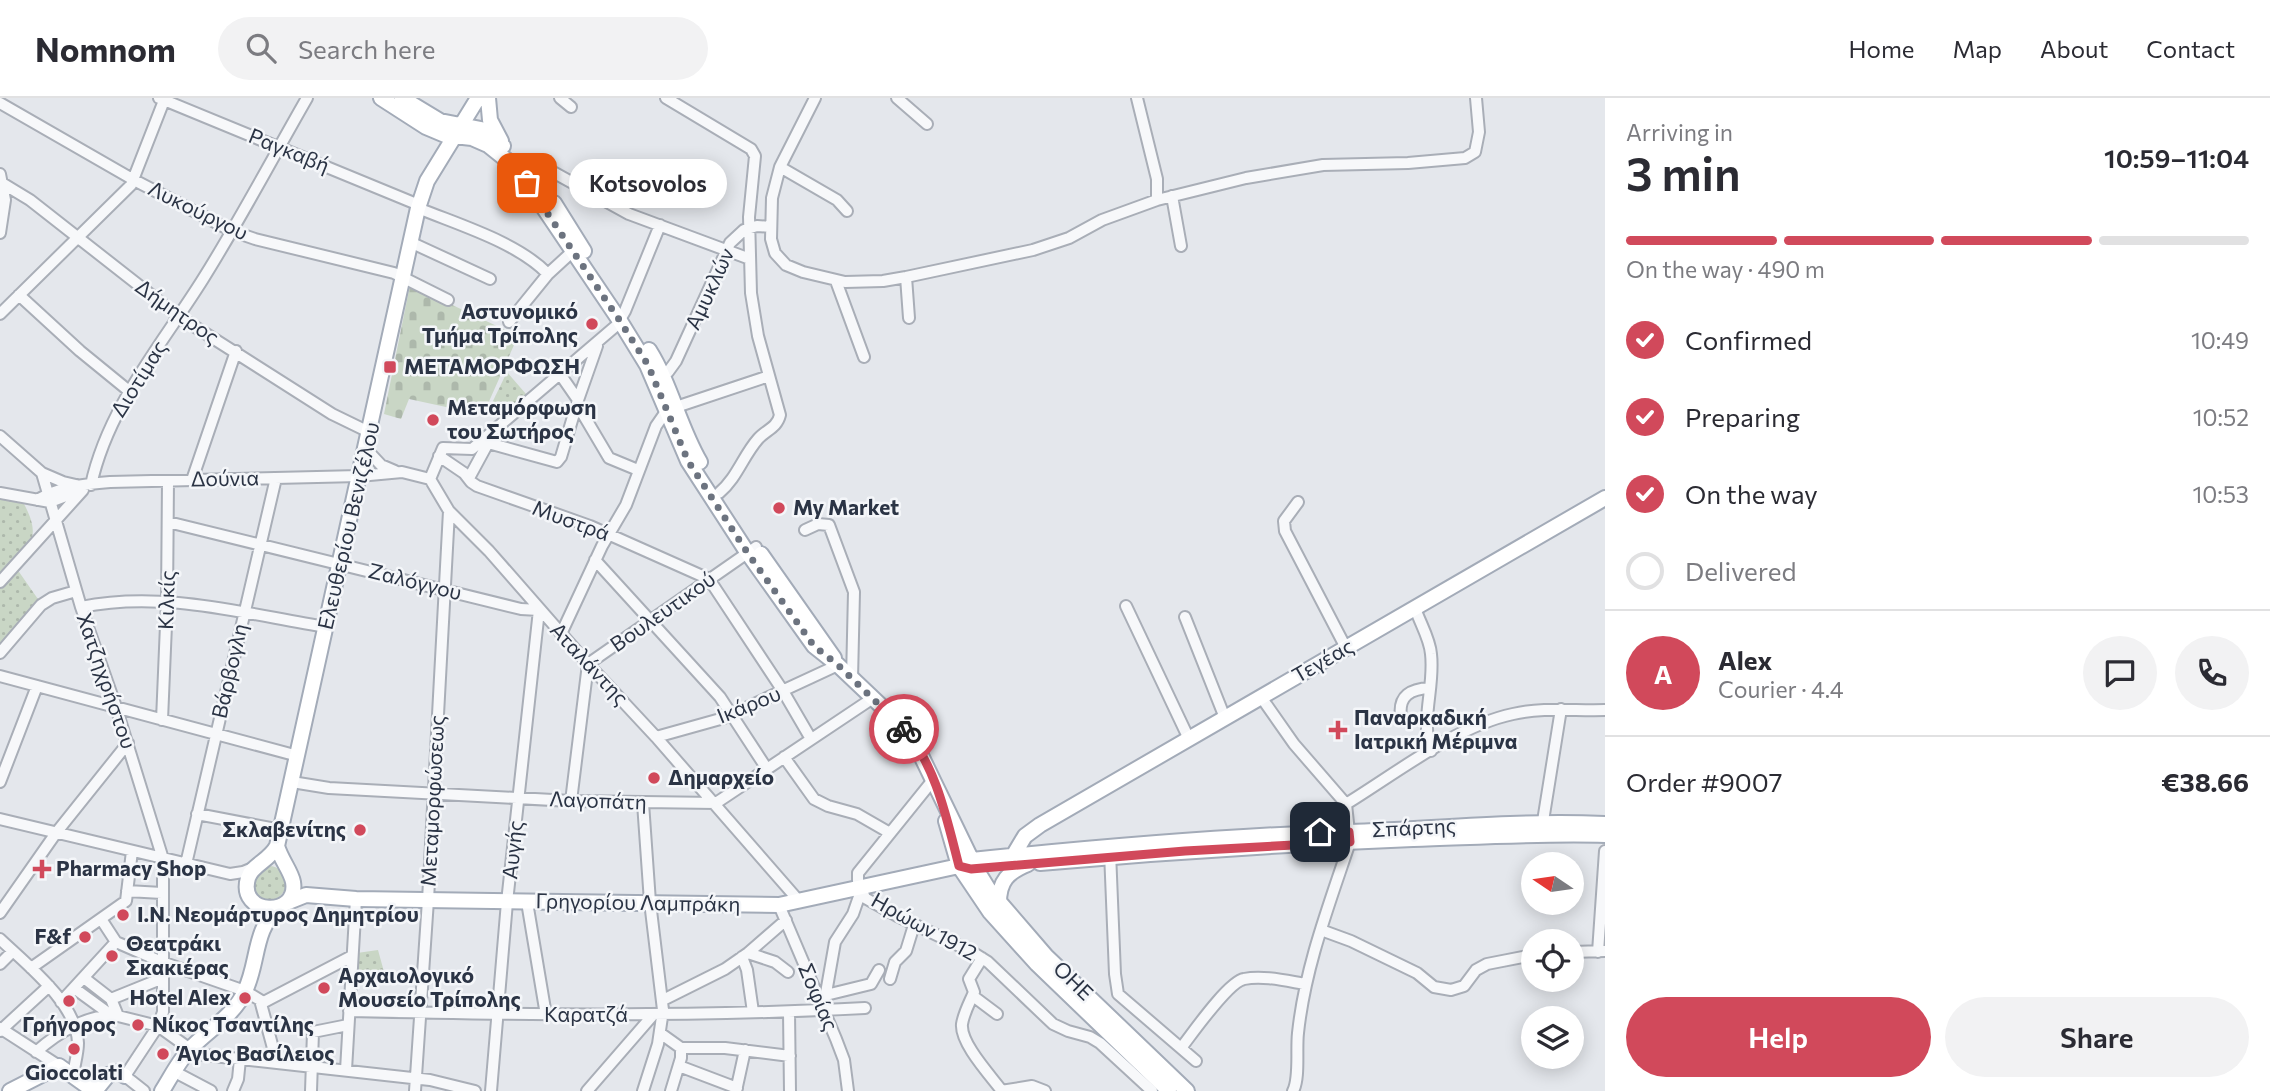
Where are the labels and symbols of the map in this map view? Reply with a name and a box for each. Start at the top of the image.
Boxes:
street label: Ραγκαβή [246,122,334,177]
pin [497,153,557,213]
callout: Kotsovolos [569,158,726,208]
street label: Λυκούργου [145,175,253,245]
street label: Αμυκλών [679,243,739,333]
street label: Δήμητρος [131,273,225,349]
place label: Αστυνομικό Τμήμα Τρίπολης [422,298,578,347]
marker: Αστυνομικό Τμήμα Τρίπολης [584,316,600,332]
street label: Διοτίμας [104,335,171,421]
place label: ΜΕΤΑΜΟΡΦΩΣΗ [404,353,580,378]
marker: ΜΕΤΑΜΟΡΦΩΣΗ [382,359,398,375]
place label: Μεταμόρφωση του Σωτήρος [447,394,596,443]
marker: Μεταμόρφωση του Σωτήρος [425,412,441,428]
street label: Ελευθερίου Βενιζέλου [311,419,384,632]
street label: Δούνια [190,464,259,491]
street label: Μυστρά [529,494,614,545]
place label: My Market [793,494,899,519]
marker: My Market [771,500,787,516]
street label: Ζαλόγγου [366,557,465,604]
street label: Βουλευτικού [605,565,720,656]
street label: Κιλκίς [152,570,179,630]
street label: Χατζηχρήστου [73,609,142,752]
street label: Αταλάντης [546,617,634,709]
street label: Βάρβογλη [205,621,252,721]
street label: Τεγέας [1287,632,1357,687]
street label: Ικάρου [713,680,784,728]
courier [869,694,939,764]
place label: Παναρκαδική Ιατρική Μέριμνα [1354,704,1518,753]
street label: Μεταμορφώσεως [415,715,448,887]
marker: Παναρκαδική Ιατρική Μέριμνα [1328,720,1348,740]
place label: Δημαρχείο [668,764,774,789]
marker: Δημαρχείο [646,770,662,786]
street label: Λαγοπάτη [549,785,647,814]
pin [1290,802,1350,862]
street label: Σπάρτης [1371,812,1457,841]
place label: Σκλαβενίτης [222,816,346,841]
street label: Αυγής [496,819,527,880]
marker: Σκλαβενίτης [352,822,368,838]
north arrow [1521,852,1584,915]
place label: Pharmacy Shop [56,855,206,880]
marker: Pharmacy Shop [34,861,50,877]
street label: Ηρώων 1912 [868,886,982,965]
street label: Γρηγορίου Λαμπράκη [535,887,741,916]
place label: Ι.Ν. Νεομάρτυρος Δημητρίου [137,901,419,926]
marker: Ι.Ν. Νεομάρτυρος Δημητρίου [115,907,131,923]
place label: F&f [34,923,71,948]
marker: F&f [77,929,93,945]
place label: Θεατράκι Σκακιέρας [126,930,229,979]
marker: Θεατράκι Σκακιέρας [104,948,120,964]
street label: ΟΗΕ [1049,955,1099,1005]
street label: Σοφίας [794,959,845,1034]
place label: Αρχαιολογικό Μουσείο Τρίπολης [338,962,521,1011]
marker: Αρχαιολογικό Μουσείο Τρίπολης [316,980,332,996]
place label: Hotel Alex [129,984,231,1009]
marker: Hotel Alex [237,990,253,1006]
marker: Γρήγορος [61,993,77,1009]
street label: Καρατζά [544,1001,628,1026]
place label: Γρήγορος [22,1011,116,1036]
place label: Νίκος Τσαντίλης [152,1011,314,1036]
marker: Νίκος Τσαντίλης [130,1017,146,1033]
place label: Άγιος Βασίλειος [176,1040,334,1065]
marker: Gioccolati [66,1041,82,1057]
marker: Άγιος Βασίλειος [155,1046,171,1062]
place label: Gioccolati [25,1059,123,1084]

